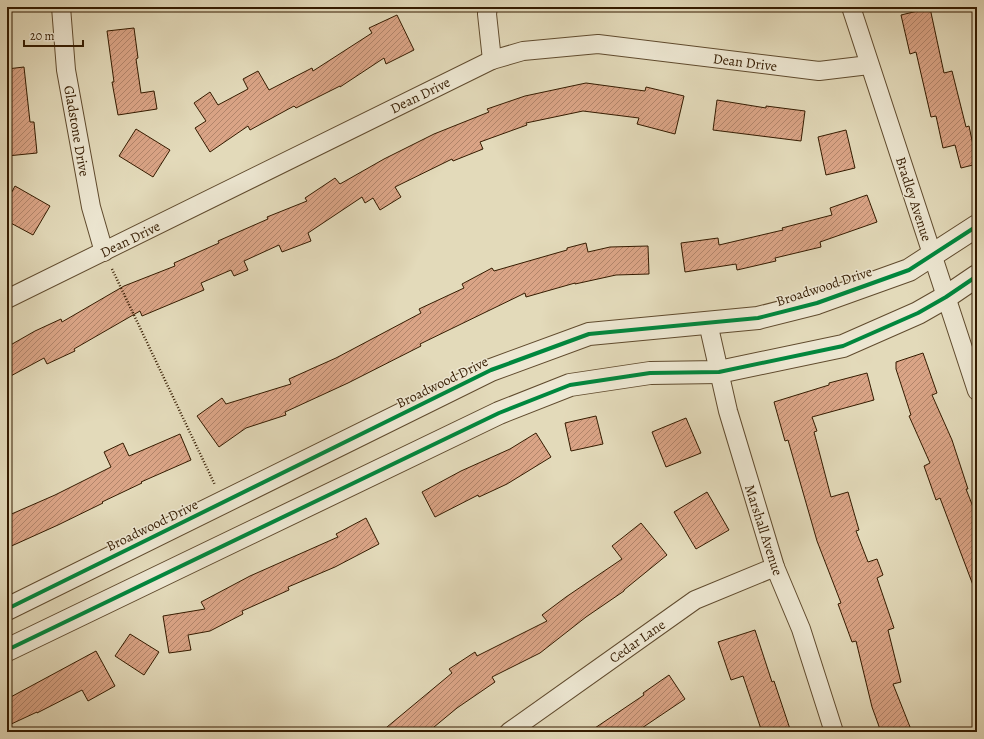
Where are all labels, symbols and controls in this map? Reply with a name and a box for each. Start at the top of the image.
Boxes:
scale bar [24,22,83,48]
text: 20 m [30,28,54,44]
street label: Dean Drive [712,49,778,76]
street label: Dean Drive [387,73,453,118]
street label: Gladstone Drive [59,84,94,178]
street label: Bradley Avenue [891,154,936,244]
street label: Dean Drive [97,217,163,262]
street label: Broadwood Drive [774,262,875,311]
street label: Broadwood Drive [393,352,491,413]
street label: Marshall Avenue [740,482,787,578]
street label: Broadwood Drive [103,495,201,556]
street label: Cedar Lane [605,615,669,668]

